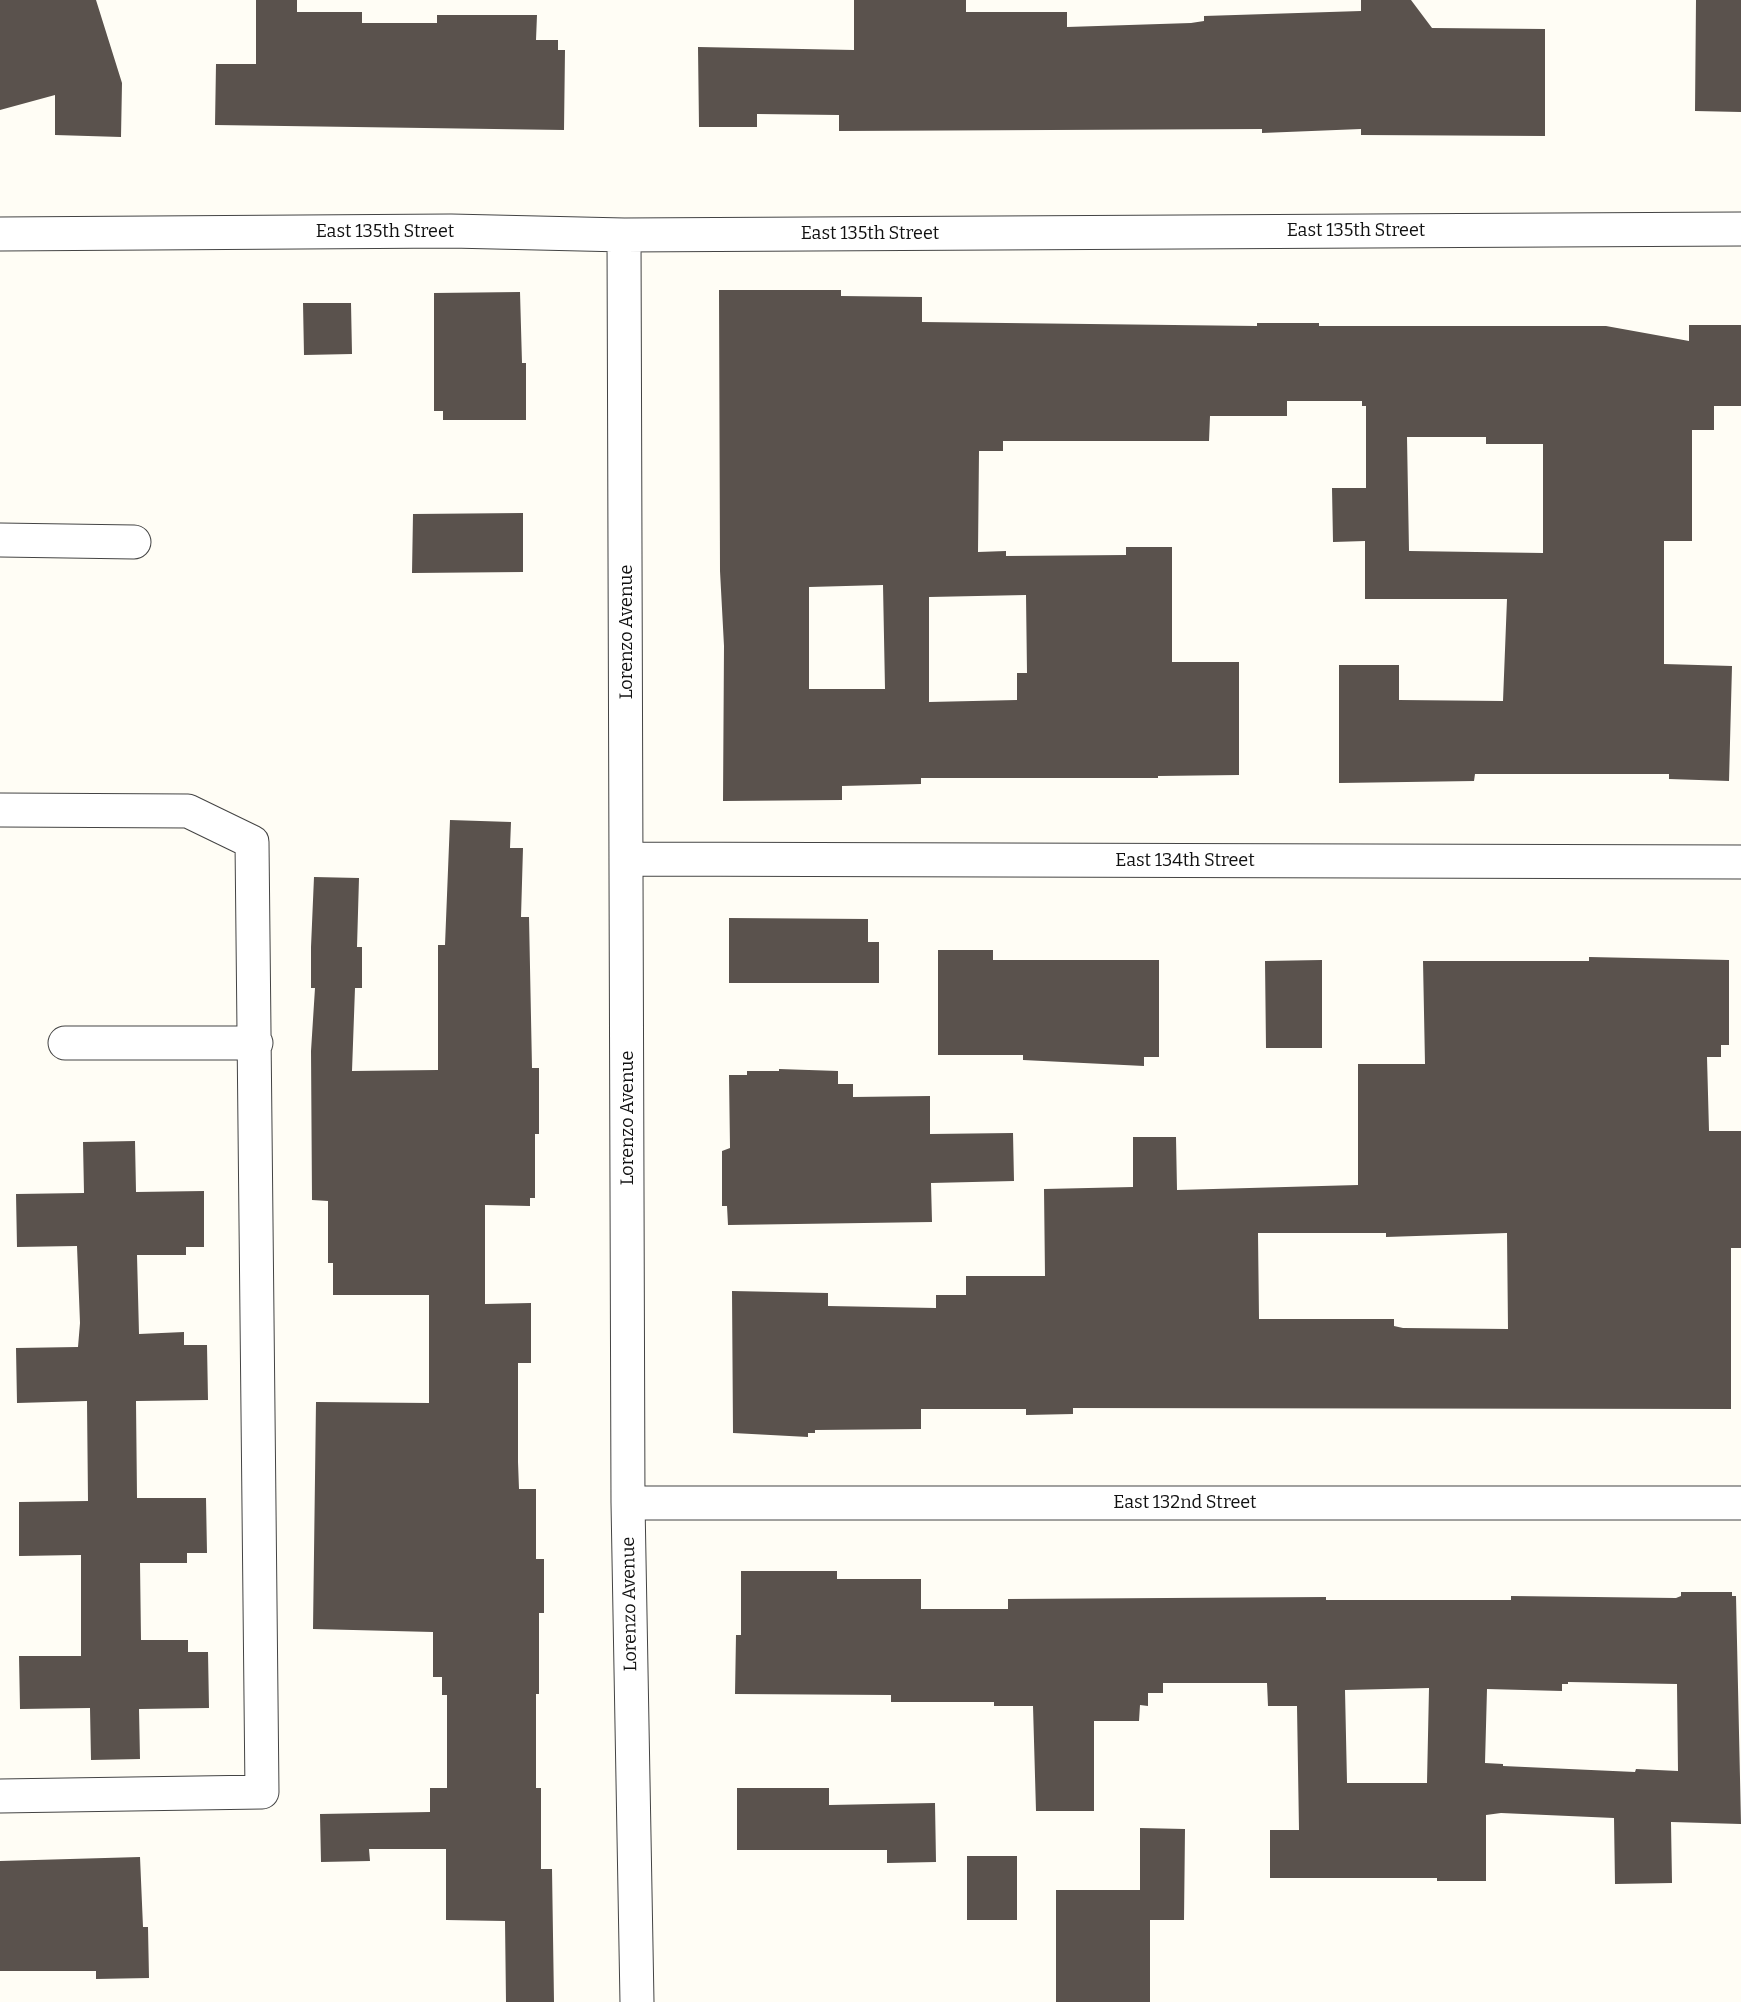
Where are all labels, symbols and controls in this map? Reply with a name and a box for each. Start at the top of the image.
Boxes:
street label: East 135th Street [1287,220,1425,242]
street label: East 135th Street [316,221,454,243]
street label: East 135th Street [801,223,939,245]
street label: Lorenzo Avenue [616,565,638,699]
street label: East 134th Street [1115,850,1255,872]
street label: Lorenzo Avenue [617,1051,639,1185]
street label: East 132nd Street [1113,1492,1257,1514]
street label: Lorenzo Avenue [618,1536,642,1672]

